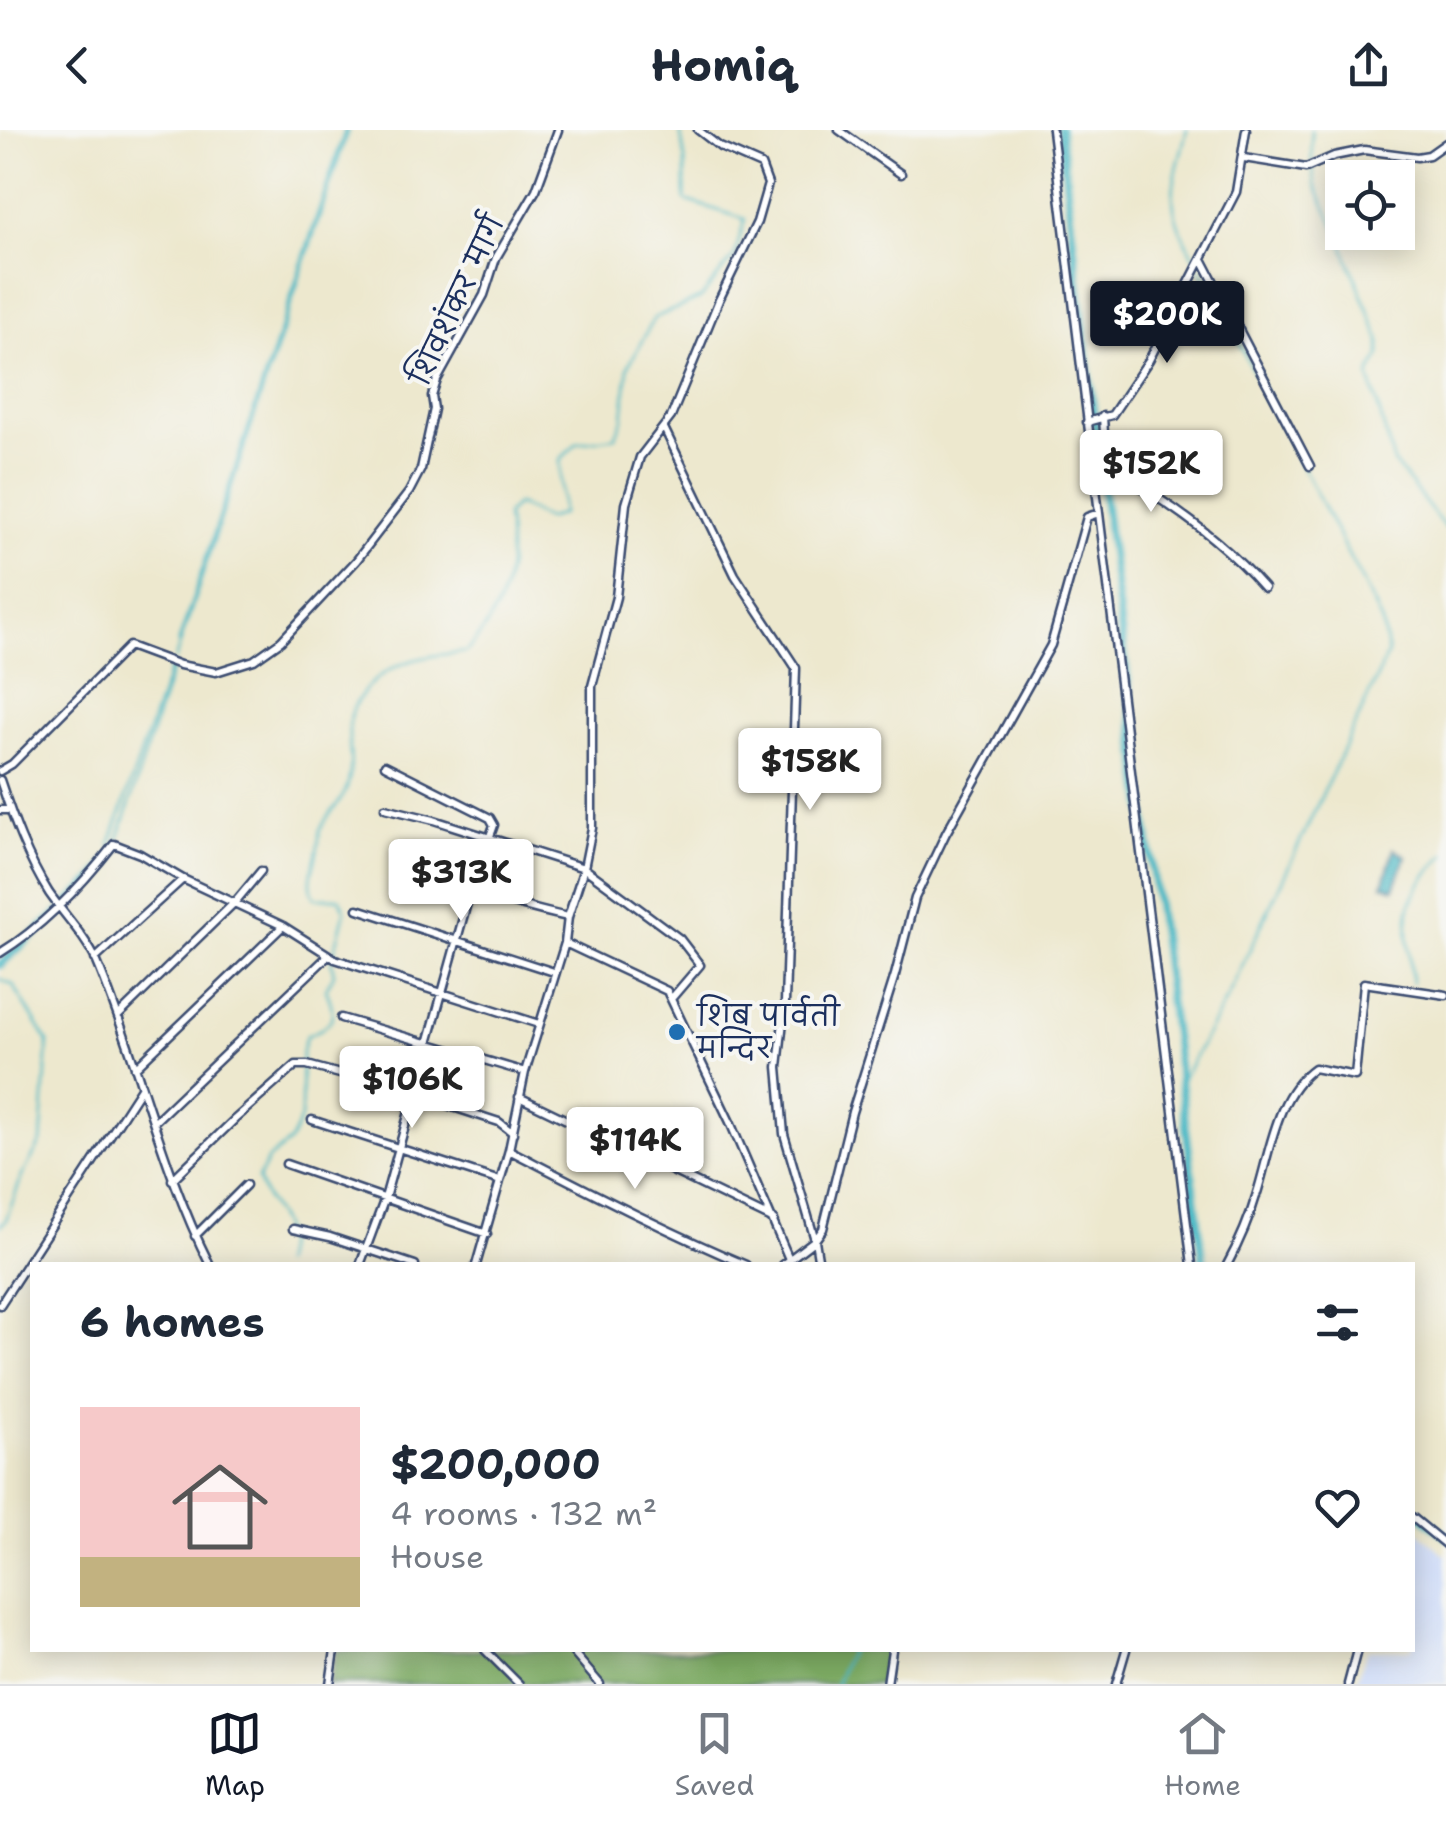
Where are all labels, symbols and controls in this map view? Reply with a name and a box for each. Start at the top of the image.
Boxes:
text: Homiq [651,35,795,95]
icon: back [50,38,105,93]
icon: share [1341,38,1396,93]
map controls [1325,160,1415,250]
button: locate [1325,160,1415,250]
street label: शिवशंकर मार्ग [398,206,514,393]
pin: $200K [1097,281,1237,366]
text: $200K [1112,292,1222,335]
pin: $152K [1081,430,1221,515]
text: $152K [1102,441,1200,484]
pin: $158K [740,728,880,813]
text: $158K [760,739,860,782]
pin: $313K [391,839,531,924]
text: $313K [411,850,511,893]
place label: शिब पार्वती मन्दिर [695,994,841,1067]
marker: शिब पार्वती मन्दिर [666,1021,688,1043]
pin: $106K [342,1046,482,1131]
text: $106K [362,1057,462,1100]
pin: $114K [565,1107,705,1192]
text: $114K [589,1118,681,1161]
text: 6 homes [80,1294,265,1350]
icon: filters [1310,1295,1365,1350]
text: $200,000 [390,1436,601,1492]
icon: home [160,1447,280,1567]
icon: heart [1310,1480,1365,1535]
text: 4 rooms · 132 m² [390,1492,657,1535]
text: House [390,1535,484,1578]
tab: Map [205,1706,265,1804]
tab: Saved [675,1706,754,1804]
tab: Home [1164,1706,1241,1804]

